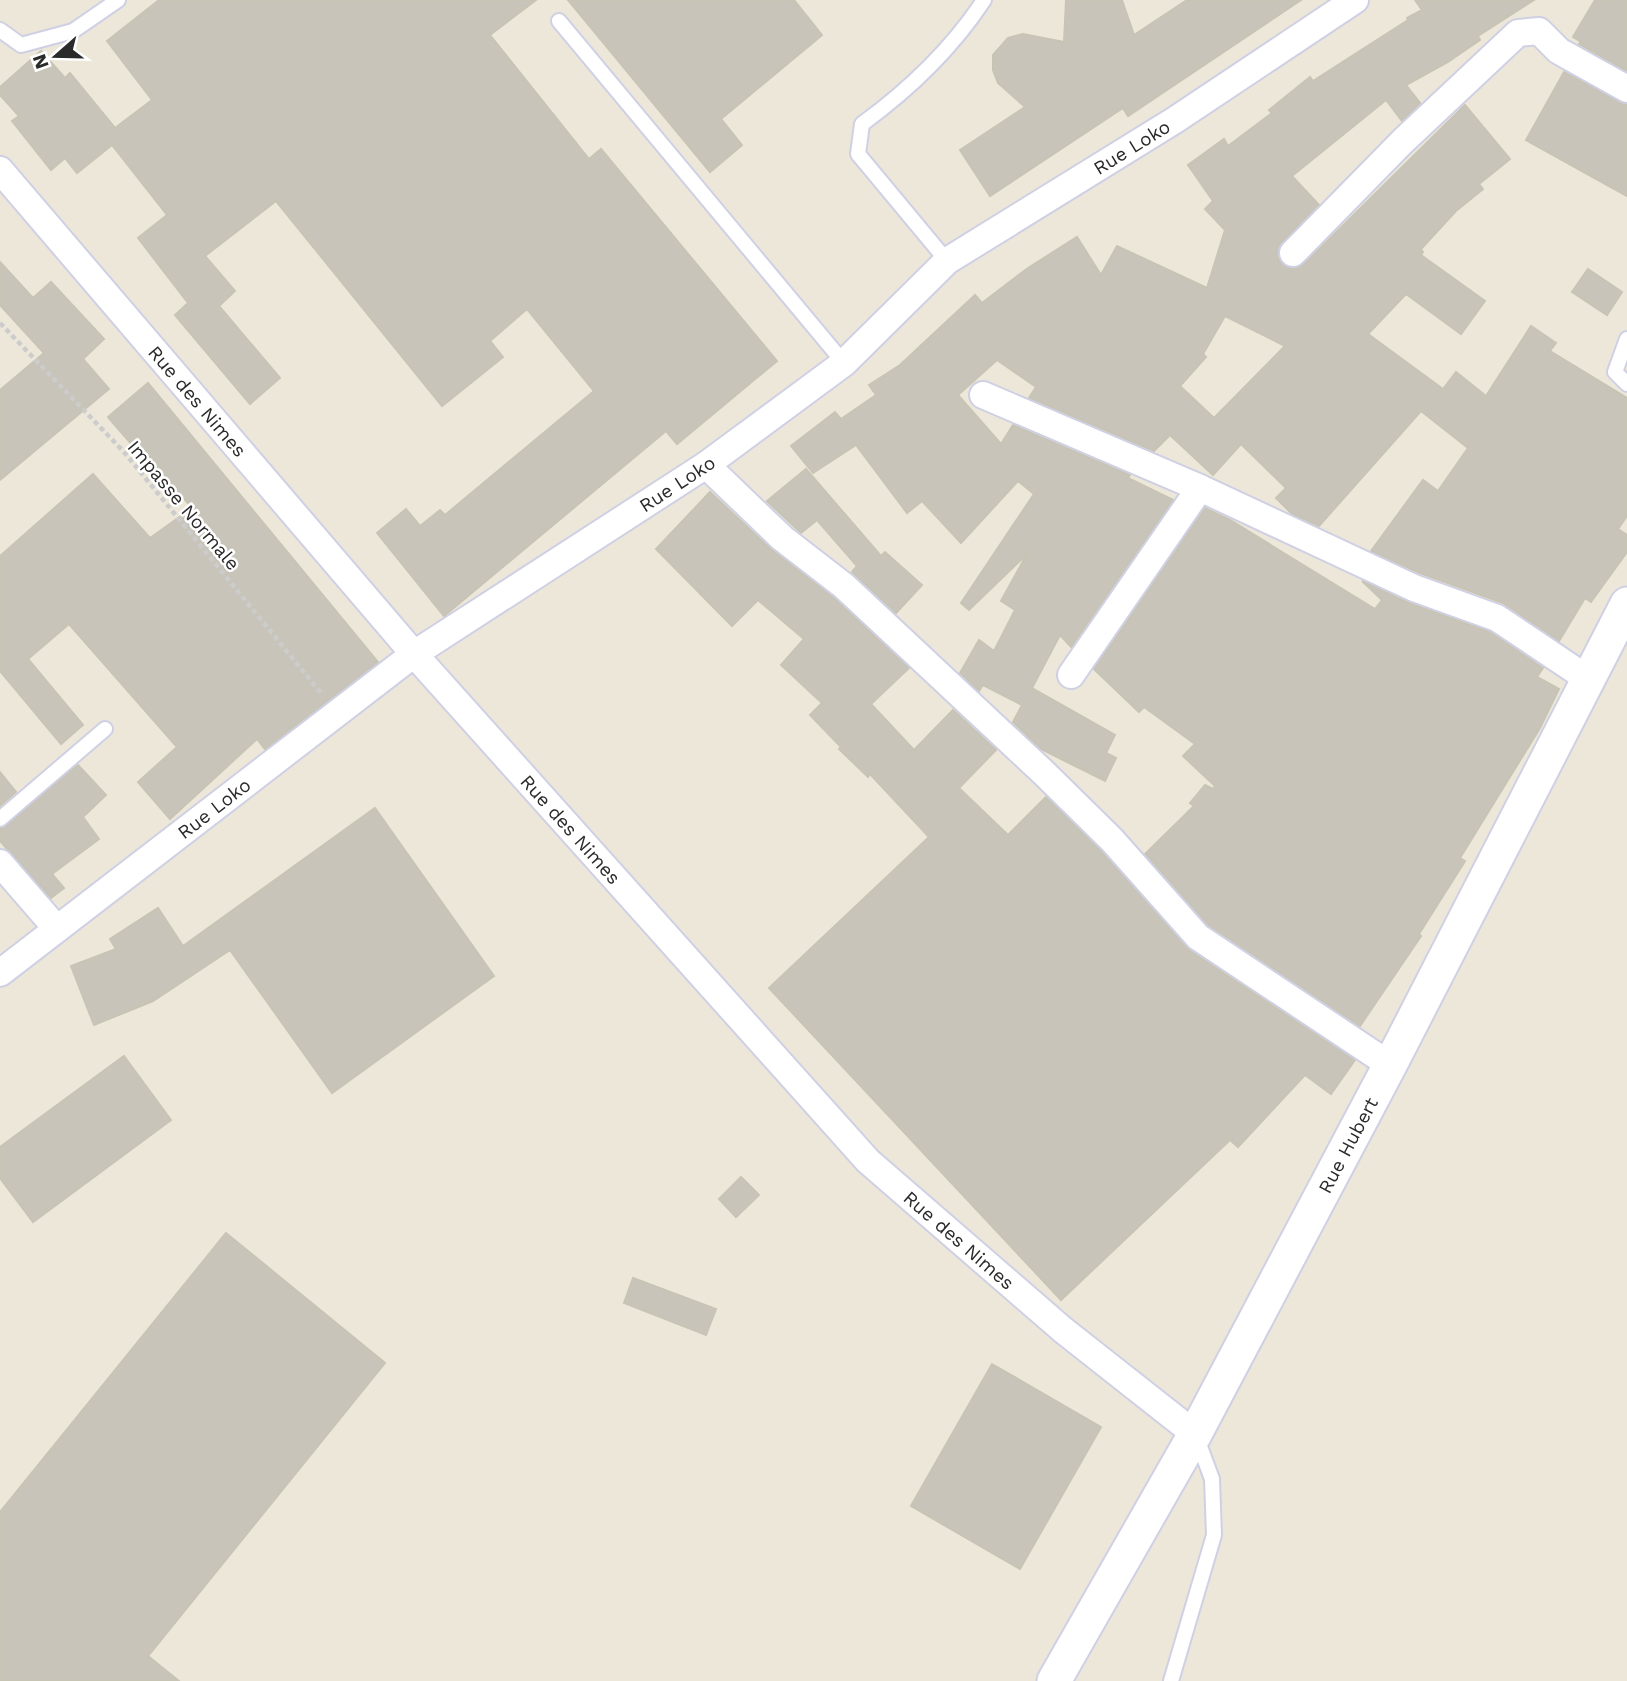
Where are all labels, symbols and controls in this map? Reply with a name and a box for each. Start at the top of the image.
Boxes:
north arrow [21,21,91,91]
text: N [27,51,54,72]
street label: Rue Loko [1089,115,1174,180]
street label: Rue des Nimes [143,341,251,462]
street label: Impasse Normale [123,436,245,575]
street label: Rue Loko [635,451,720,517]
street label: Rue des Nimes [515,770,625,889]
street label: Rue Loko [173,773,255,844]
street label: Rue Hubert [1313,1094,1383,1197]
street label: Rue des Nimes [899,1186,1019,1295]

